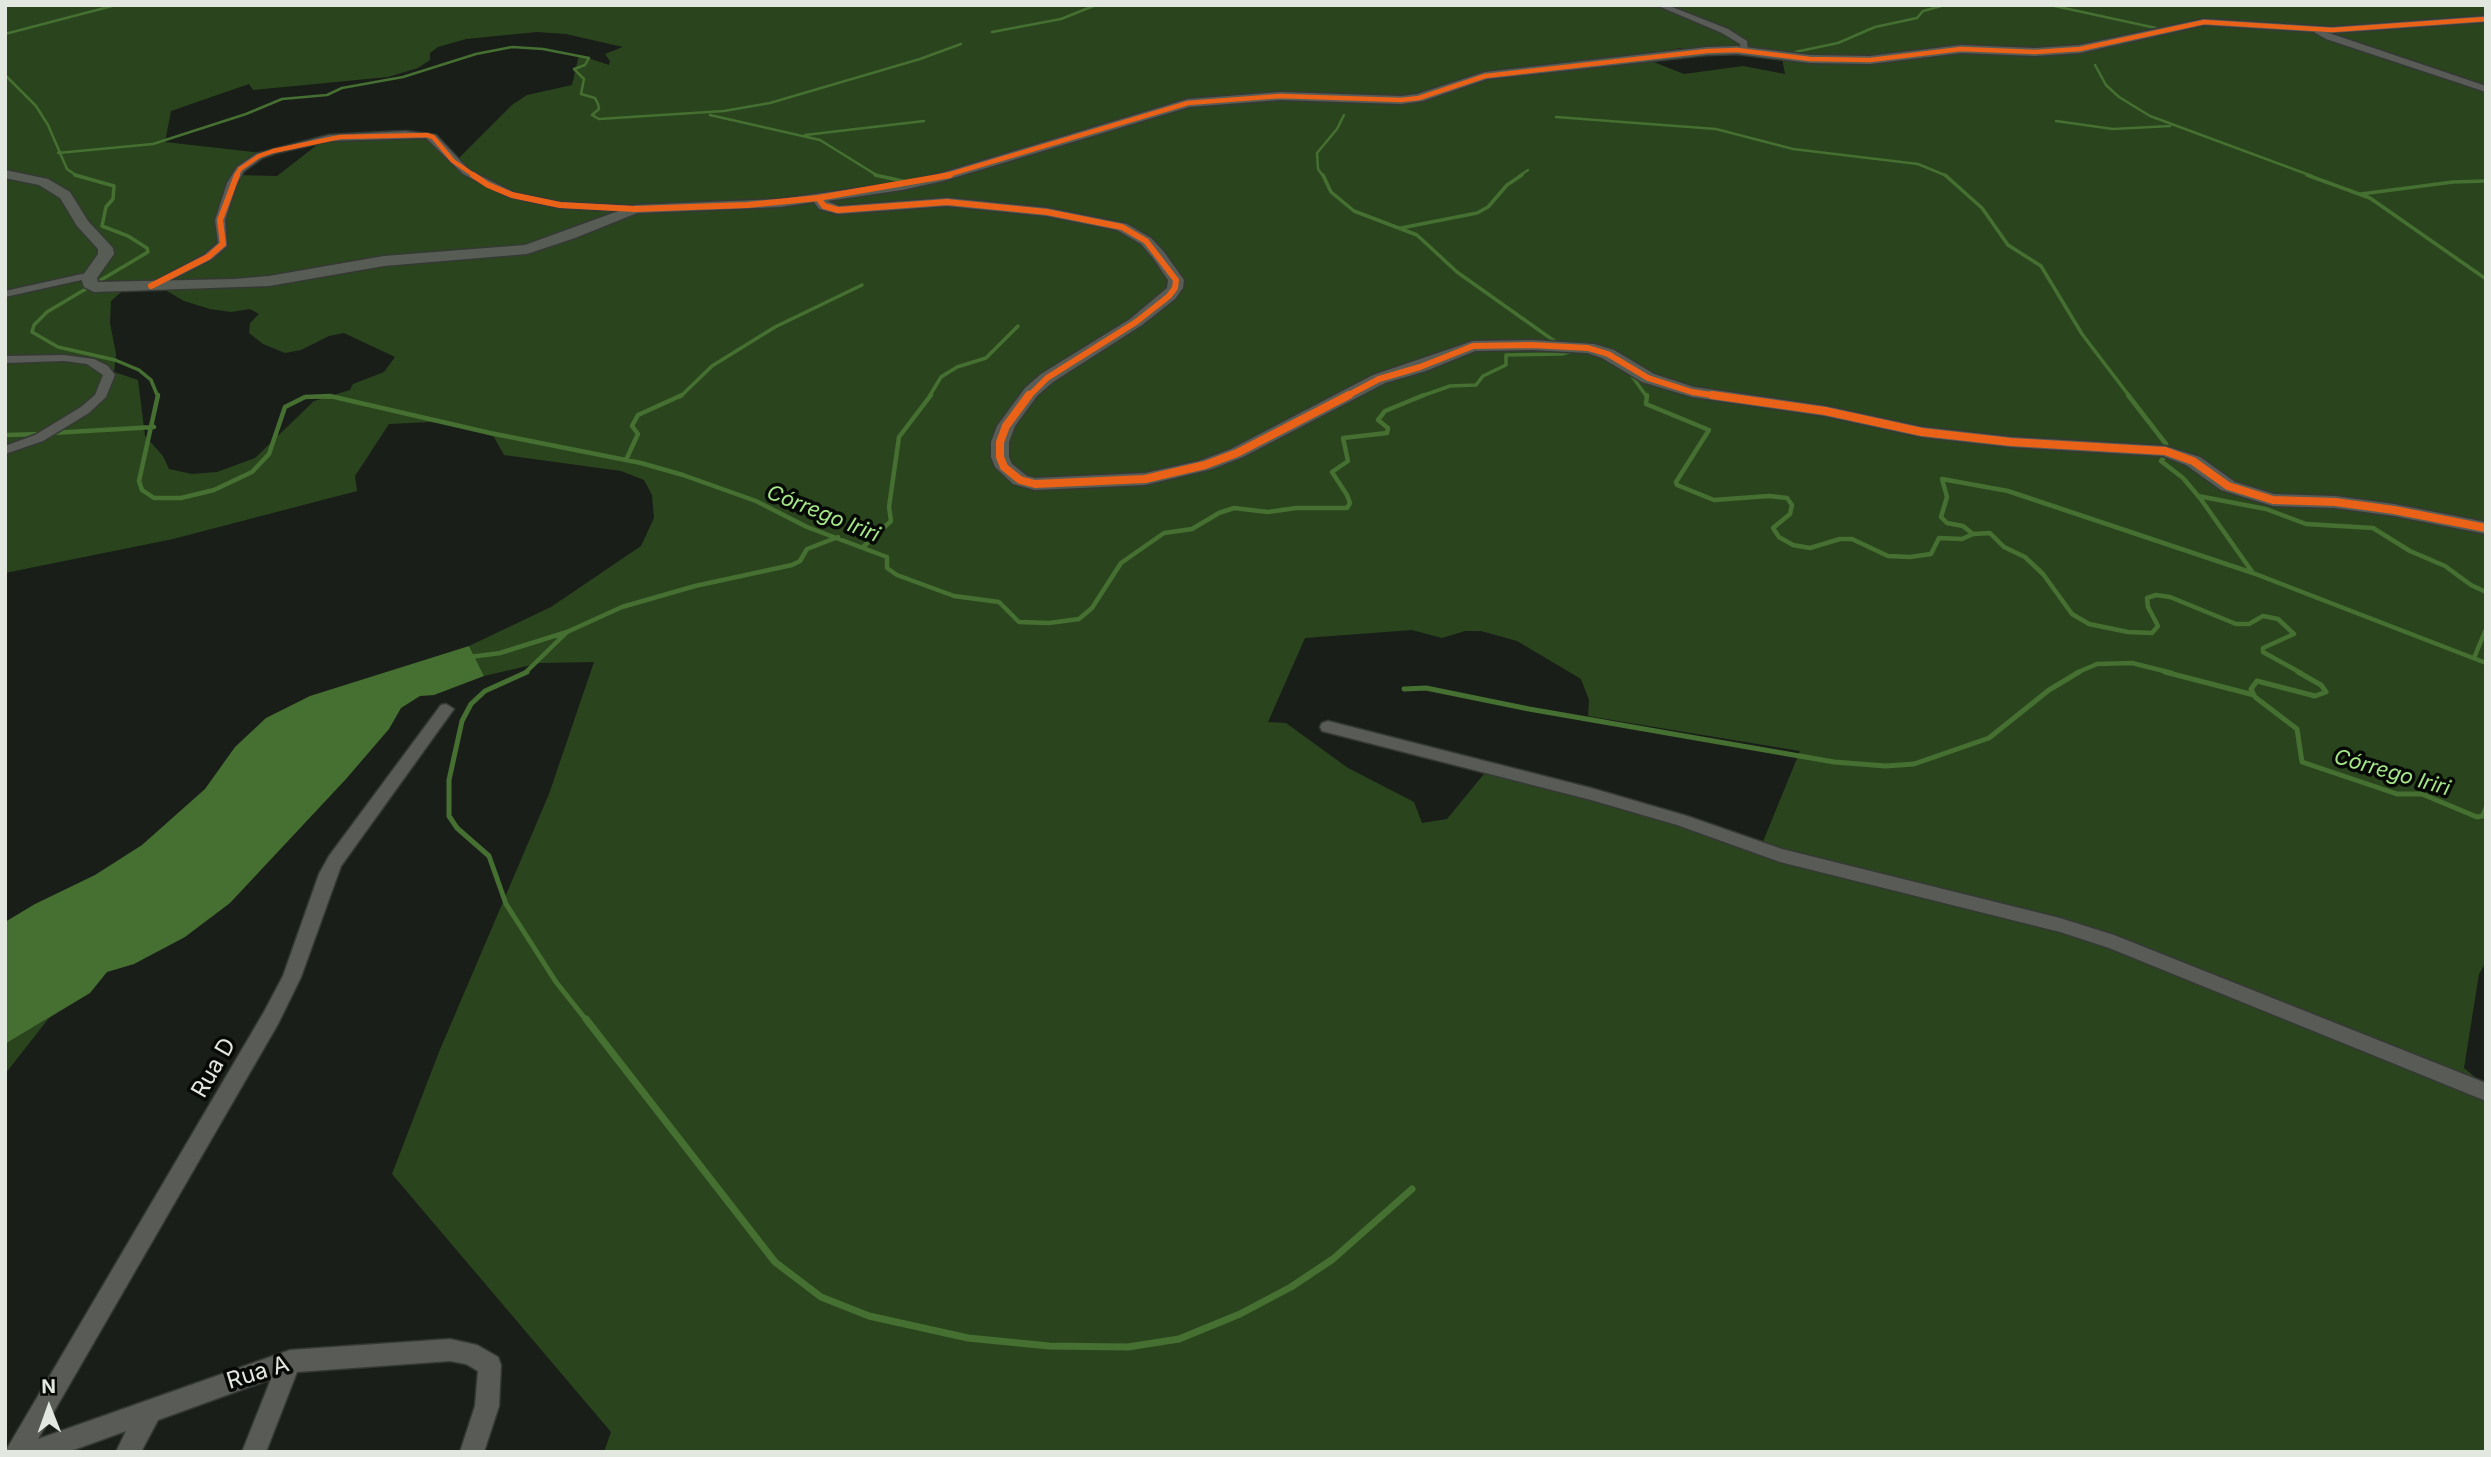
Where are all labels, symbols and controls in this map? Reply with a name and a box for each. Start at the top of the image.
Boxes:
water label: Córrego Iriri [763,480,883,548]
water label: Córrego Iriri [2331,744,2453,802]
street label: Rua D [186,1033,242,1103]
street label: Rua A [224,1350,292,1396]
north arrow [14,1373,84,1443]
text: N [41,1375,56,1398]

